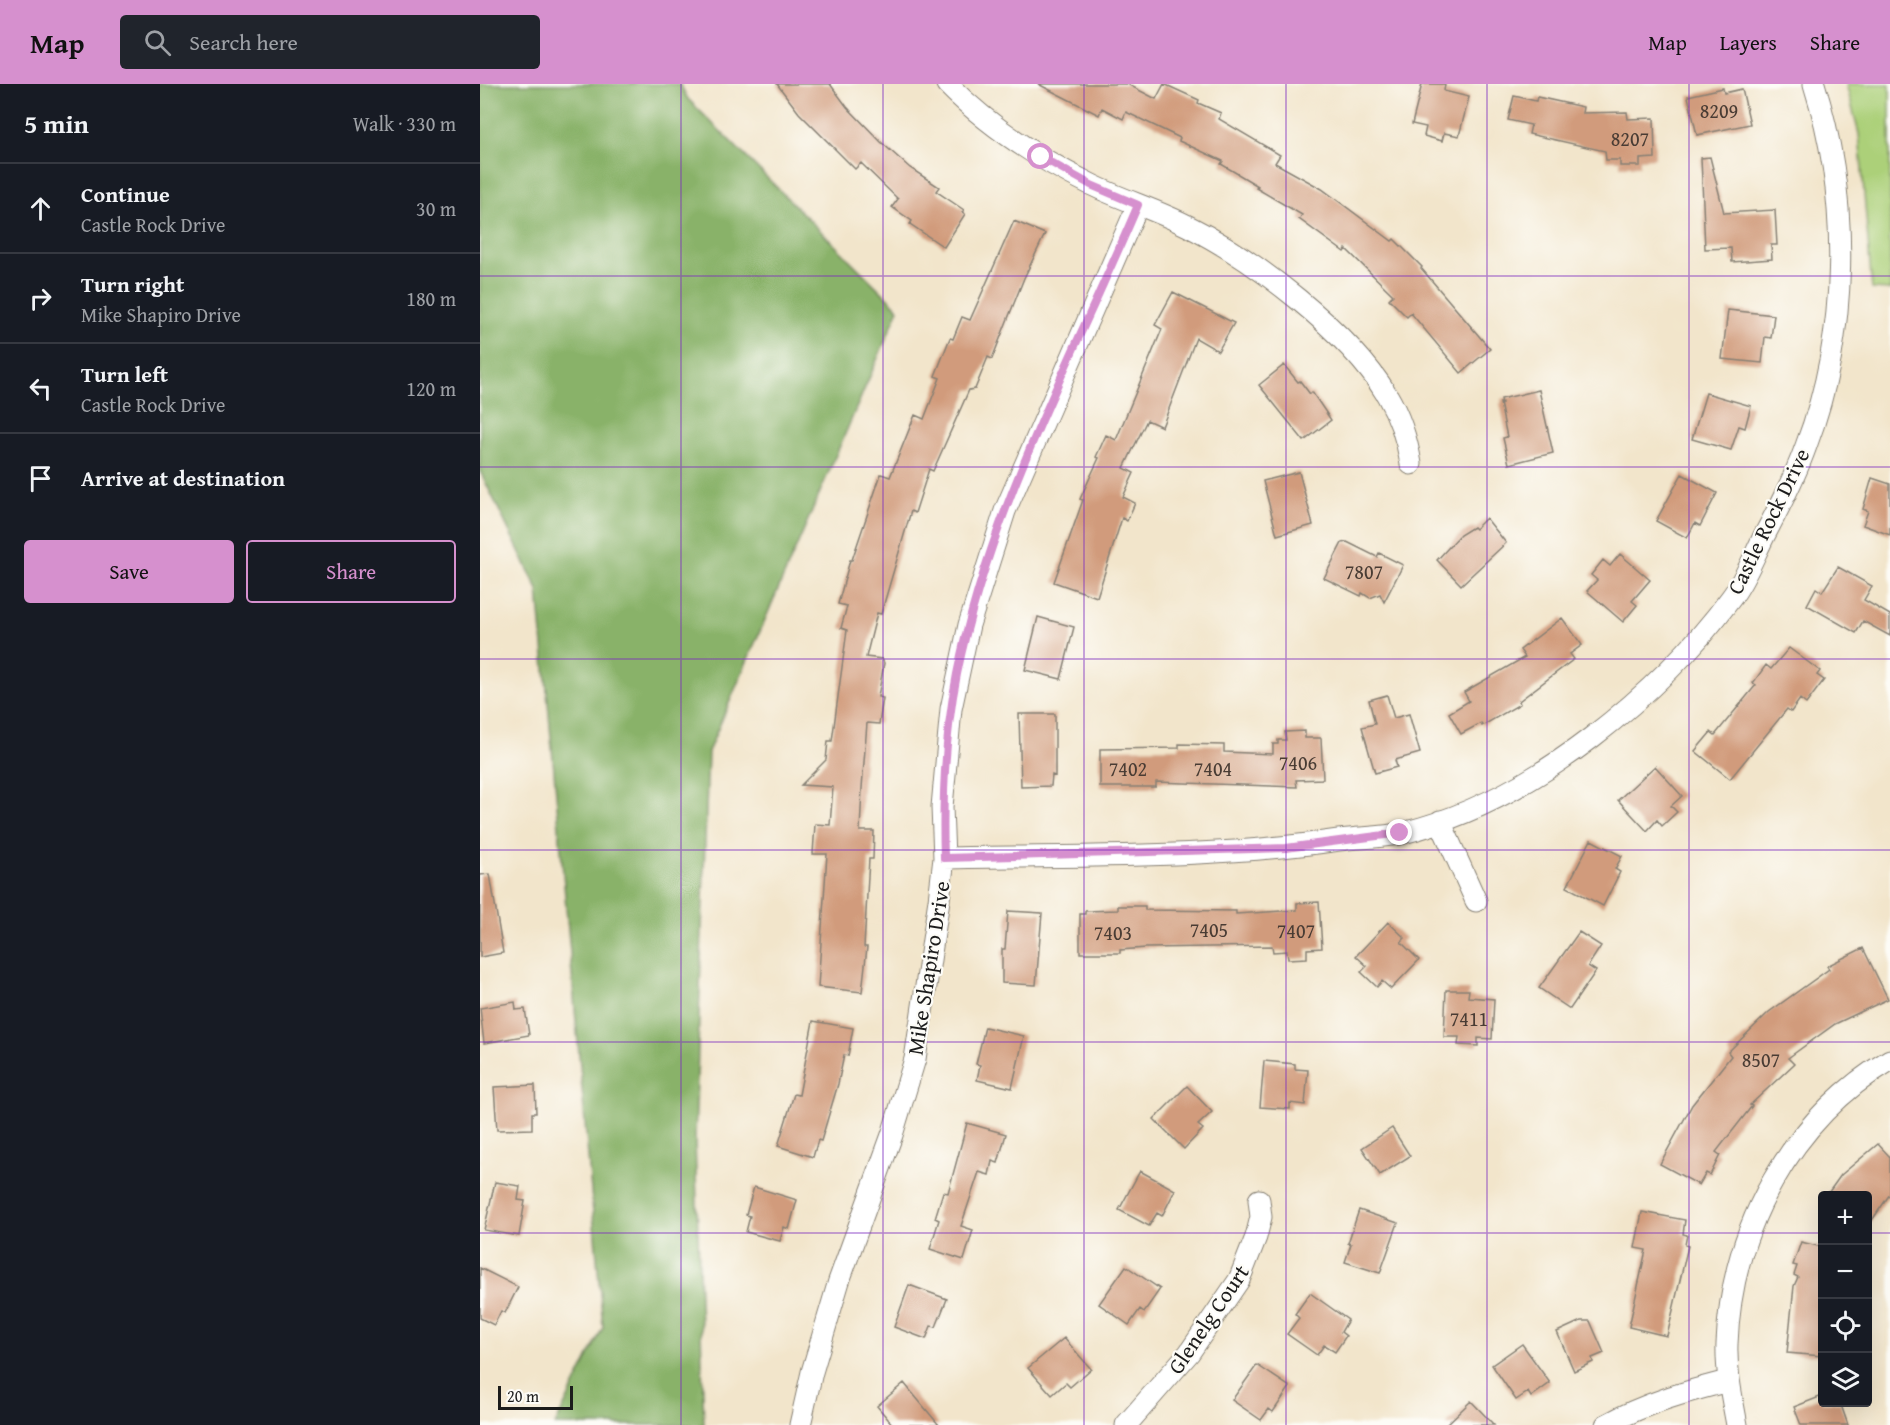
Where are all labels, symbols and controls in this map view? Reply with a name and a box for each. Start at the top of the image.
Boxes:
search box [120,15,540,69]
text: Map [30,22,84,63]
icon: search [141,26,174,59]
text: Search here [189,26,298,58]
text: Map [1648,27,1687,58]
text: Layers [1720,27,1777,58]
text: Share [1810,27,1860,58]
house number: 8209 [1700,96,1738,125]
text: 5 min [24,104,89,143]
text: Walk · 330 m [353,109,456,138]
house number: 8207 [1611,124,1649,153]
route start [1027,143,1053,169]
text: Continue [81,178,170,210]
icon: ahead [24,192,57,225]
text: 30 m [416,194,456,223]
text: Castle Rock Drive [81,210,225,239]
text: Turn right [81,268,184,300]
icon: right [24,282,57,315]
text: 180 m [406,284,456,313]
text: Mike Shapiro Drive [81,300,241,329]
text: Turn left [81,358,168,390]
icon: left [24,372,57,405]
text: 120 m [406,374,456,403]
text: Castle Rock Drive [81,390,225,419]
street label: Castle Rock Drive [1719,443,1817,599]
icon: arrive [24,462,57,495]
text: Arrive at destination [81,462,285,494]
button: Save [24,540,234,603]
button: Share [246,540,456,603]
house number: 7807 [1345,557,1383,586]
house number: 7406 [1279,748,1317,777]
house number: 7402 [1109,754,1147,783]
house number: 7404 [1194,754,1232,783]
route end [1386,819,1412,845]
street label: Mike Shapiro Drive [898,879,958,1057]
house number: 7405 [1190,915,1228,944]
house number: 7407 [1277,916,1315,945]
house number: 7403 [1094,918,1132,947]
house number: 7411 [1450,1004,1488,1033]
house number: 8507 [1742,1045,1780,1074]
map controls [1818,1191,1872,1407]
button: + [1818,1191,1872,1245]
button: − [1818,1245,1872,1299]
street label: Glenelg Court [1159,1258,1257,1380]
button: locate [1818,1299,1872,1353]
button: layers [1818,1353,1872,1407]
scale bar [498,1383,573,1410]
text: 20 m [507,1384,539,1408]

